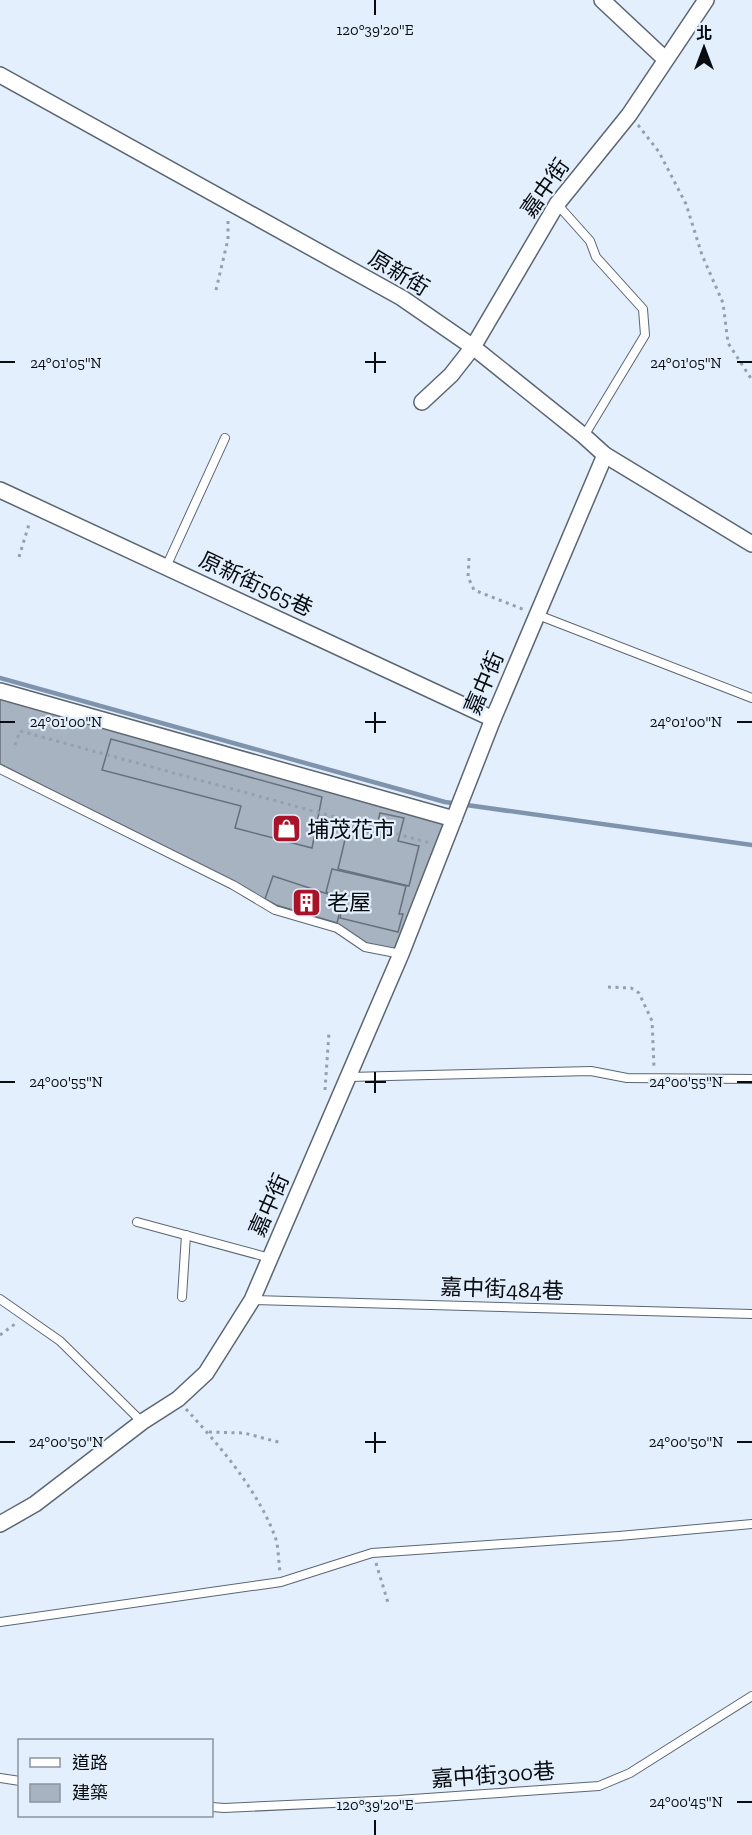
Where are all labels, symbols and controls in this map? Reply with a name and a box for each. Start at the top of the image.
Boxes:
north arrow [674,18,734,78]
text: 120°39'20"E [337,21,414,39]
text: 北 [696,24,712,43]
street label: 嘉中街 [515,153,575,223]
street label: 原新街 [364,244,434,302]
text: 24°01'05"N [30,354,102,372]
text: 24°01'05"N [650,354,722,372]
street label: 原新街565巷 [195,546,317,622]
street label: 嘉中街 [459,647,509,719]
text: 24°01'00"N [30,713,102,731]
text: 24°01'00"N [650,713,722,731]
shop icon: 埔茂花市 [270,813,302,845]
place label: 埔茂花市 [307,816,395,843]
building icon: 老屋 [290,886,322,918]
place label: 老屋 [327,889,371,916]
text: 24°00'55"N [29,1073,103,1091]
text: 24°00'55"N [649,1073,723,1091]
street label: 嘉中街 [243,1169,295,1241]
street label: 嘉中街484巷 [440,1273,564,1305]
text: 24°00'50"N [29,1433,103,1451]
text: 24°00'50"N [649,1433,723,1451]
legend [18,1739,213,1817]
text: 道路 [72,1752,108,1774]
street label: 嘉中街300巷 [430,1757,556,1793]
text: 建築 [72,1782,108,1804]
text: 24°00'45"N [649,1793,723,1811]
text: 120°39'20"E [337,1796,414,1814]

